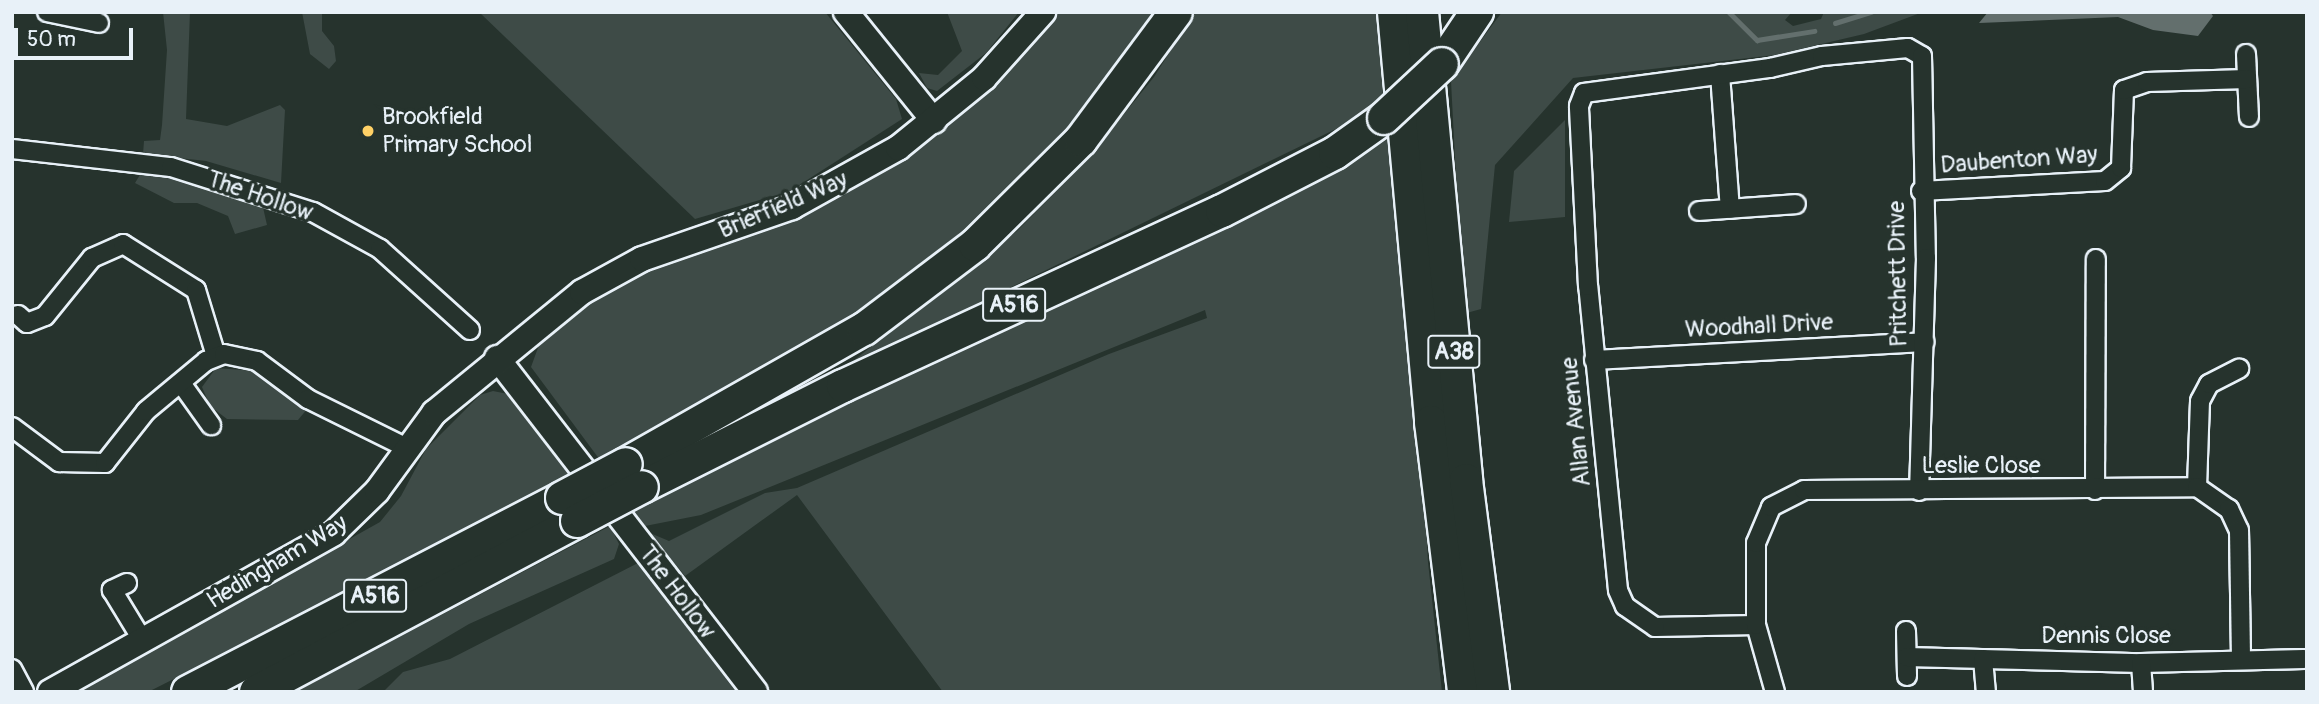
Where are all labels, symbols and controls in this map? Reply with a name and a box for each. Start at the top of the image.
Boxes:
scale bar [18,14,136,58]
text: 50 m [27,26,76,53]
place label: Brookfield Primary School [382,103,532,159]
marker: Brookfield Primary School [360,123,376,139]
street label: Daubenton Way [1940,140,2098,180]
street label: The Hollow [203,164,317,228]
street label: Brierfield Way [714,165,852,245]
street label: Pritchett Drive [1882,201,1914,347]
road number: A516 [981,286,1047,324]
street label: Woodhall Drive [1684,308,1834,344]
road number: A38 [1426,332,1482,372]
street label: Allan Avenue [1555,356,1597,488]
street label: Leslie Close [1921,452,2041,480]
street label: Hedingham Way [202,509,352,615]
street label: The Hollow [632,539,722,645]
road number: A516 [342,576,408,616]
street label: Dennis Close [2041,622,2171,650]

